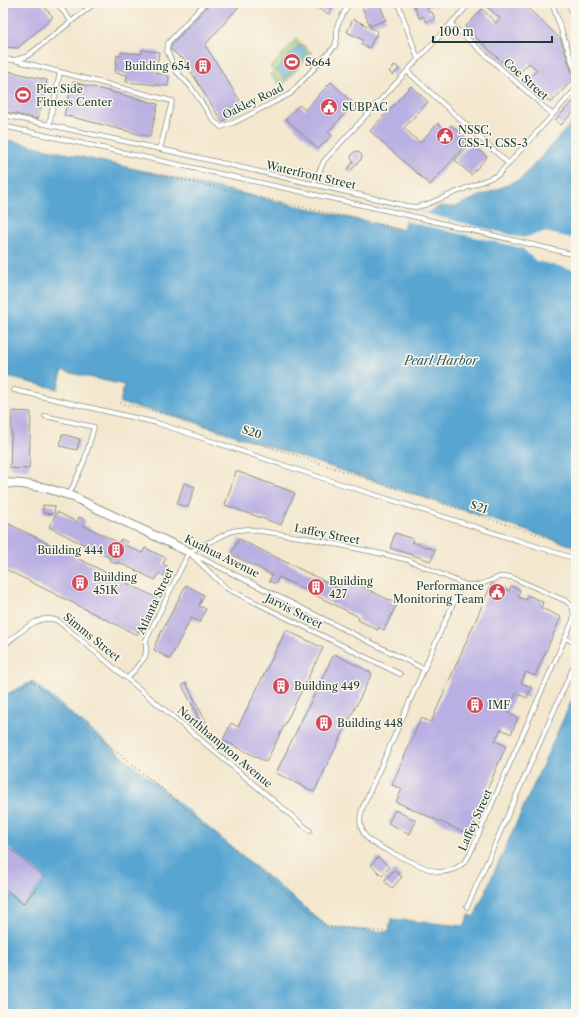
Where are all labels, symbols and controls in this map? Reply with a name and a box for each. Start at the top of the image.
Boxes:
scale bar [433,18,552,44]
text: 100 m [439,24,474,39]
sports icon: S664 [282,52,302,72]
place label: S664 [305,55,331,69]
street label: Coe Street [501,55,551,103]
building icon: Building 654 [193,56,213,76]
place label: Building 654 [124,59,190,73]
street label: Oakley Road [220,80,286,122]
place label: Pier Side Fitness Center [36,82,112,109]
sports icon: Pier Side Fitness Center [13,85,33,105]
public building icon: SUBPAC [319,97,339,117]
place label: SUBPAC [342,100,388,114]
place label: NSSC, CSS-1, CSS-3 [458,123,528,150]
public building icon: NSSC, CSS-1, CSS-3 [435,126,455,146]
street label: Waterfront Street [264,158,357,192]
water label: Pearl Harbor [403,353,479,368]
street label: S20 [240,422,264,442]
street label: S21 [468,498,490,516]
street label: Laffey Street [293,521,361,547]
street label: Kuahua Avenue [182,532,262,580]
building icon: Building 444 [106,540,126,560]
place label: Building 444 [37,543,103,557]
street label: Atlanta Street [133,566,177,637]
place label: Building 451K [93,570,137,597]
building icon: Building 451K [70,573,90,593]
place label: Building 427 [329,574,373,601]
building icon: Building 427 [306,577,326,597]
place label: Performance Monitoring Team [393,579,485,606]
public building icon: Performance Monitoring Team [487,582,507,602]
street label: Jarvis Street [261,590,325,631]
street label: Simms Street [61,610,123,664]
building icon: Building 449 [271,676,291,696]
place label: Building 449 [294,679,360,693]
building icon: IMF [465,695,485,715]
place label: IMF [488,698,510,712]
street label: Northhampton Avenue [175,703,275,791]
building icon: Building 448 [314,713,334,733]
place label: Building 448 [337,716,403,730]
street label: Laffey Street [455,787,495,853]

